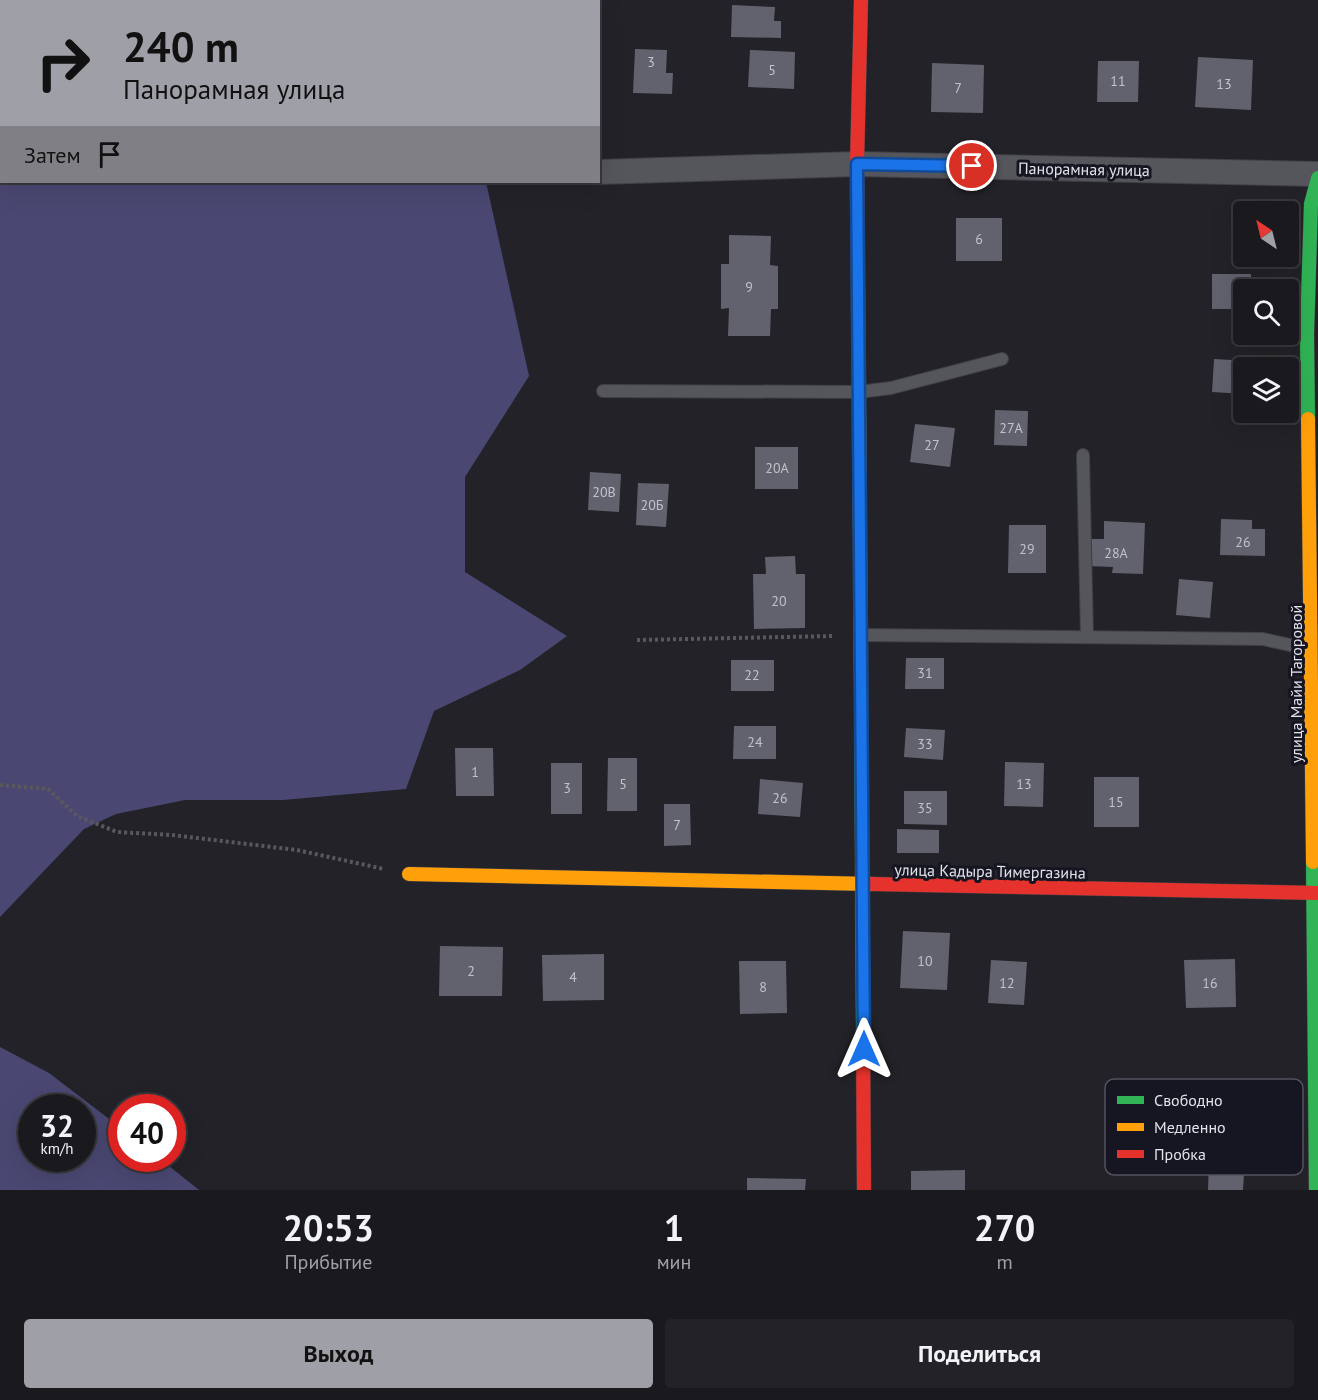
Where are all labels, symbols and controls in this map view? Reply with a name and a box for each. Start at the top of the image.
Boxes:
text: 240 m [123,19,239,74]
icon: right [24,24,102,102]
house number: 3 [647,53,655,71]
house number: 5 [768,61,776,79]
text: Панорамная улица [123,72,345,106]
house number: 11 [1110,72,1126,90]
house number: 13 [1216,75,1232,93]
house number: 7 [954,79,962,97]
icon: arrive [93,138,126,171]
pin [946,140,997,191]
text: Затем [24,141,81,169]
icon: arrive [955,149,988,182]
street label: Панорамная улица [1018,158,1150,180]
north arrow [1233,201,1299,267]
map controls [1233,201,1299,423]
house number: 6 [975,230,983,248]
house number: 9 [745,278,753,296]
button: search [1233,279,1299,345]
button: layers [1233,357,1299,423]
house number: 27А [999,419,1024,437]
house number: 27 [924,436,940,454]
house number: 20А [765,459,790,477]
house number: 20В [592,483,616,501]
house number: 20Б [641,496,664,514]
house number: 26 [1235,533,1251,551]
house number: 29 [1019,540,1035,558]
house number: 28А [1104,544,1129,562]
house number: 20 [771,592,787,610]
street label: улица Майи Тагоровой [1286,605,1306,763]
house number: 31 [917,664,933,682]
house number: 22 [744,666,760,684]
house number: 24 [747,733,763,751]
house number: 33 [917,735,933,753]
house number: 1 [471,763,479,781]
house number: 5 [619,775,627,793]
house number: 13 [1016,775,1032,793]
house number: 3 [563,779,571,797]
house number: 26 [772,789,788,807]
house number: 15 [1108,793,1124,811]
house number: 35 [917,799,933,817]
house number: 7 [673,816,681,834]
street label: улица Кадыра Тимергазина [894,859,1086,883]
house number: 10 [917,952,933,970]
house number: 2 [467,962,475,980]
house number: 4 [569,968,577,986]
house number: 12 [999,974,1015,992]
house number: 16 [1202,974,1218,992]
house number: 8 [759,978,767,996]
position arrow [832,1017,896,1081]
legend [1105,1079,1303,1175]
text: Свободно [1154,1090,1223,1110]
speed limit sign: 40 [108,1094,186,1172]
text: 32 [40,1106,74,1145]
text: Медленно [1154,1117,1226,1137]
text: km/h [41,1139,73,1158]
text: Пробка [1154,1144,1206,1164]
text: 20:53 [283,1204,374,1251]
text: 1 [664,1204,684,1251]
text: 270 [974,1204,1035,1251]
text: Прибытие [284,1249,372,1275]
text: мин [657,1249,691,1275]
text: m [997,1249,1013,1275]
button: Выход [24,1319,653,1388]
button: Поделиться [665,1319,1294,1388]

